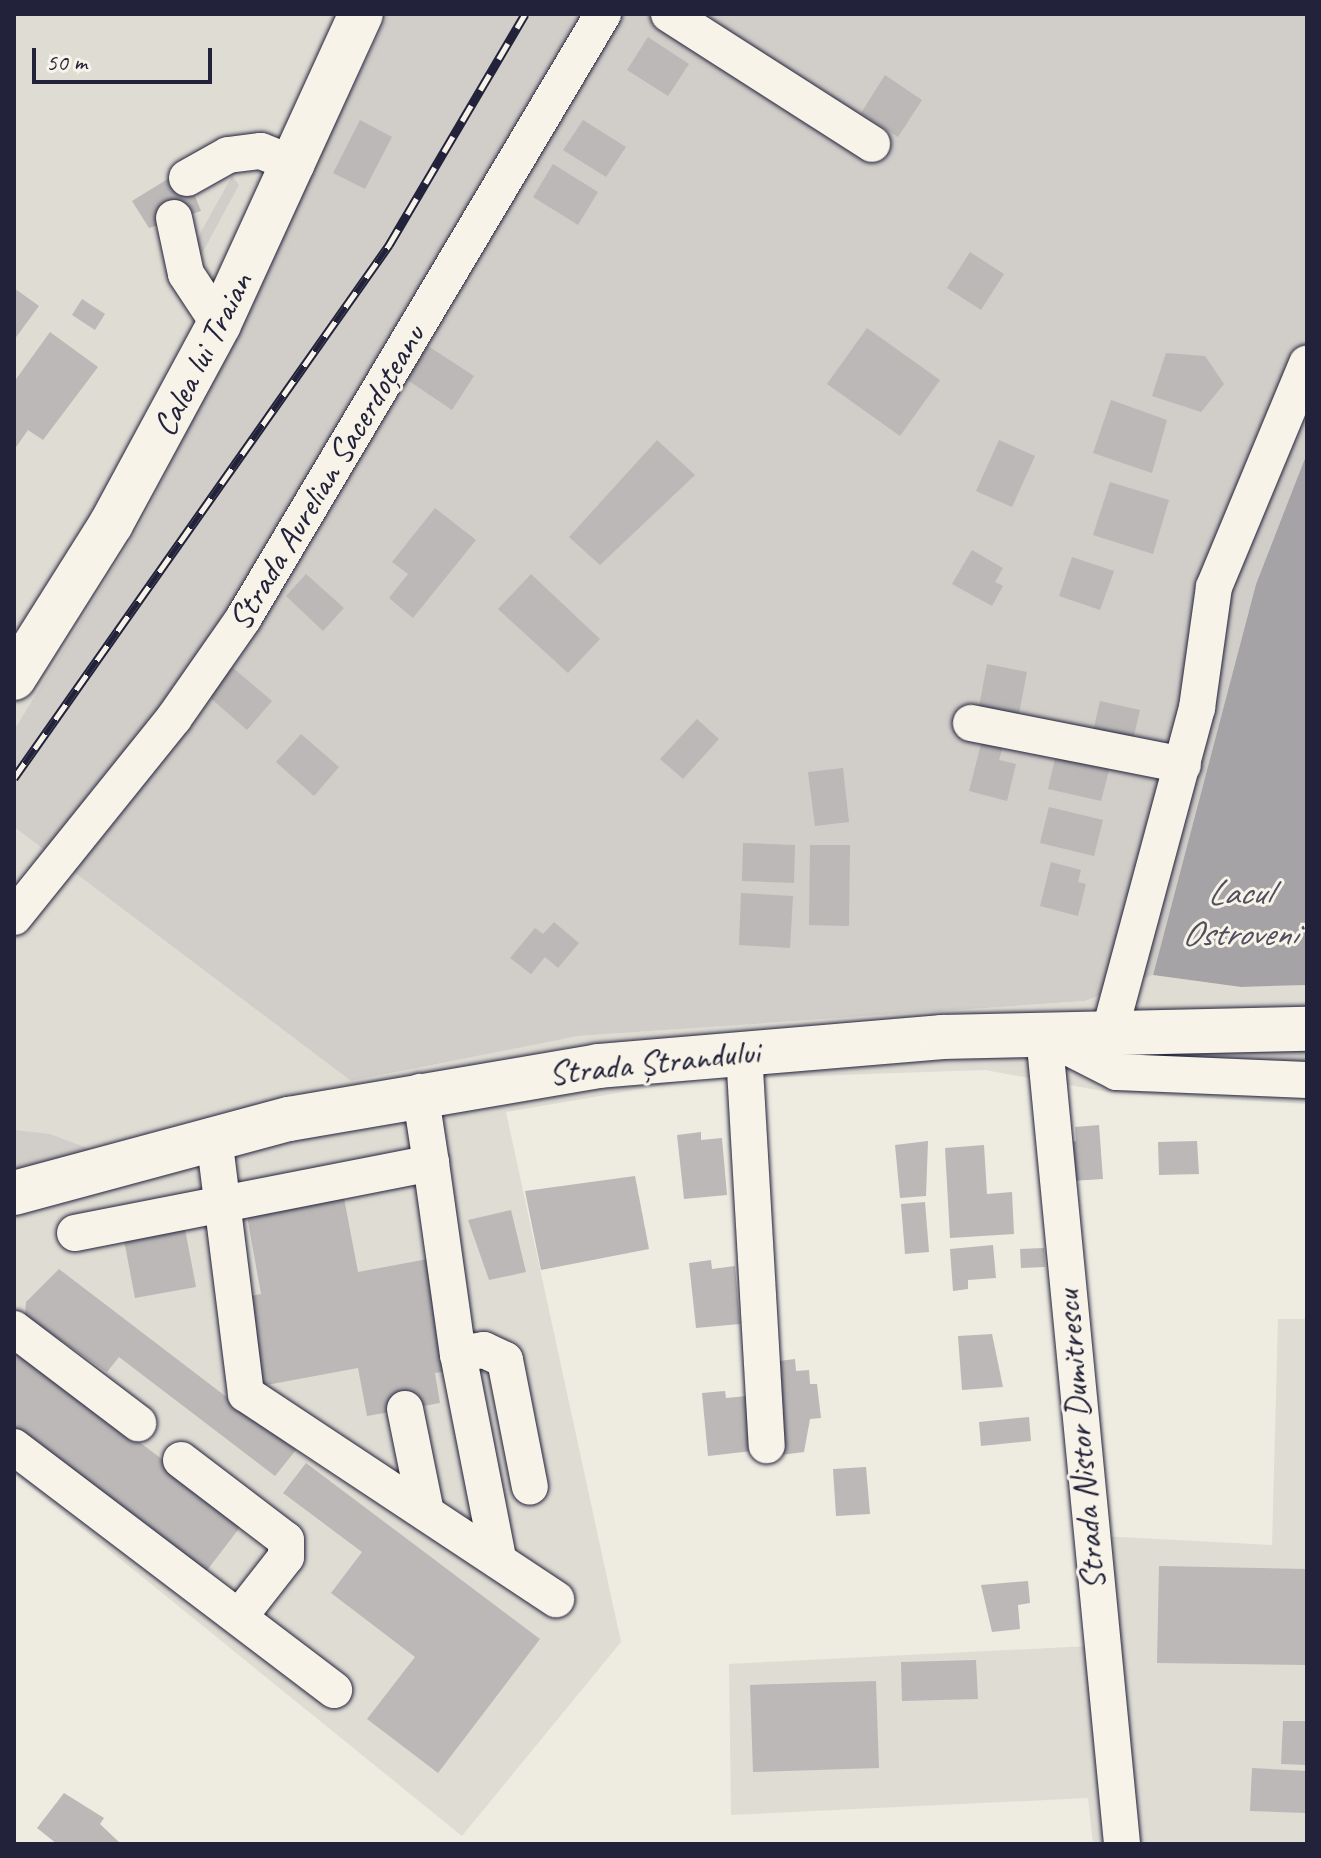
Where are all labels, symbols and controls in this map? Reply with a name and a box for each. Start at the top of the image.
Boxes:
scale bar [36,32,216,82]
text: 50 m [46,47,87,77]
street label: Calea lui Traian [143,265,261,443]
street label: Strada Aurelian Sacerdoțeanu [219,317,433,637]
water label: Lacul Ostroveni [1182,870,1296,955]
street label: Strada Ștrandului [547,1031,761,1093]
street label: Strada Nistor Dumitrescu [1047,1288,1113,1592]

